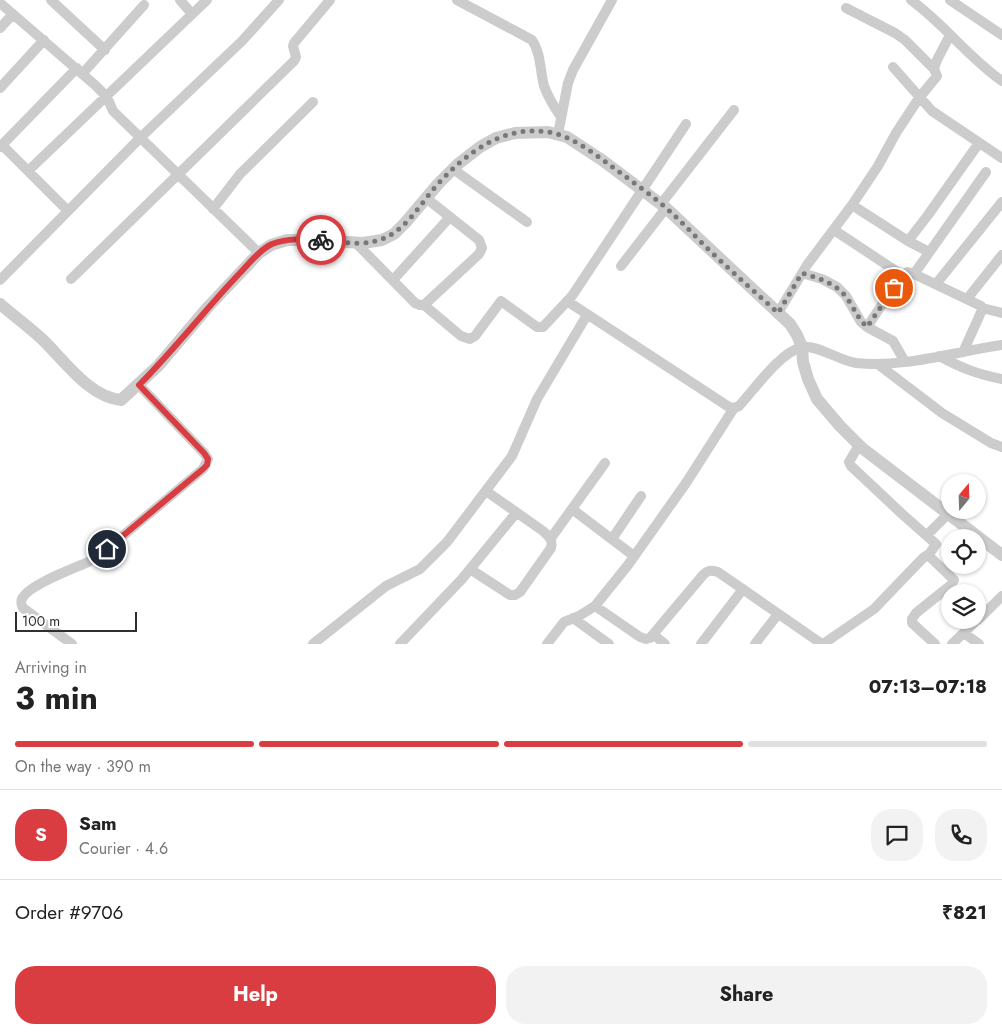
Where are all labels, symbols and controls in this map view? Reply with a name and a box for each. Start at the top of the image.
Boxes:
courier [296,215,346,265]
icon: bike [307,226,335,254]
pin [873,267,915,309]
icon: bag [880,274,908,302]
north arrow [941,474,986,519]
map controls [941,474,986,629]
pin [86,528,128,570]
button: locate [941,529,986,574]
icon: home [93,535,121,563]
button: layers [941,584,986,629]
scale bar [15,609,138,632]
text: 100 m [22,611,60,631]
text: Arriving in [15,656,87,679]
text: 07:13–07:18 [869,673,987,700]
text: 3 min [15,675,98,721]
text: On the way · 390 m [15,755,151,778]
button: chat [871,809,923,861]
button: phone [935,809,987,861]
text: Sam [79,810,117,837]
text: S [35,821,47,848]
text: Courier · 4.6 [79,837,168,860]
text: Order #9706 [15,899,124,926]
text: ₹821 [942,899,987,926]
button: Help [15,966,496,1024]
button: Share [506,966,987,1024]

